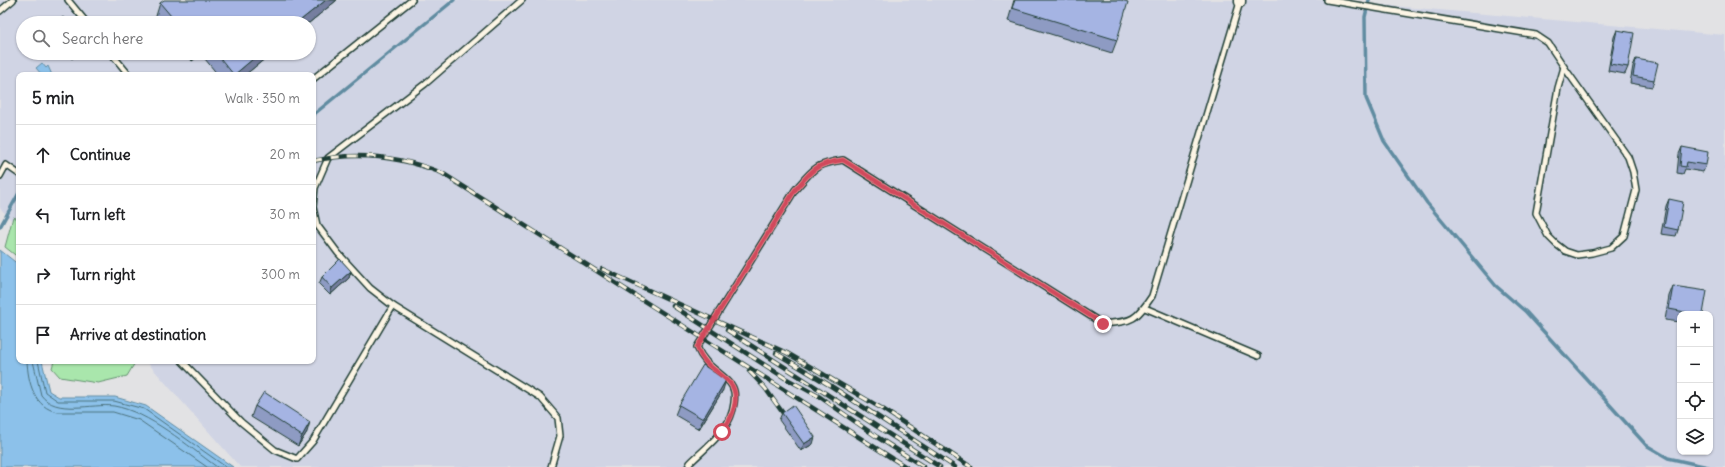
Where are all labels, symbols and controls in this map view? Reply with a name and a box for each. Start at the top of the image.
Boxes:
search box [16,16,316,60]
icon: search [30,27,52,49]
text: Search here [62,29,143,48]
text: 5 min [32,87,74,109]
text: Walk · 350 m [225,90,300,107]
icon: ahead [32,144,54,166]
text: Continue [70,145,131,164]
text: 20 m [270,146,300,163]
icon: left [32,204,54,226]
text: Turn left [70,205,125,224]
text: 30 m [270,206,300,223]
icon: right [32,264,54,286]
text: Turn right [70,265,135,284]
text: 300 m [261,266,300,283]
map controls [1677,311,1713,455]
button: + [1677,311,1713,347]
route end [1094,315,1112,333]
icon: arrive [32,324,54,346]
text: Arrive at destination [70,325,206,344]
button: − [1677,347,1713,383]
button: locate [1677,383,1713,419]
button: layers [1677,419,1713,455]
route start [713,423,731,441]

